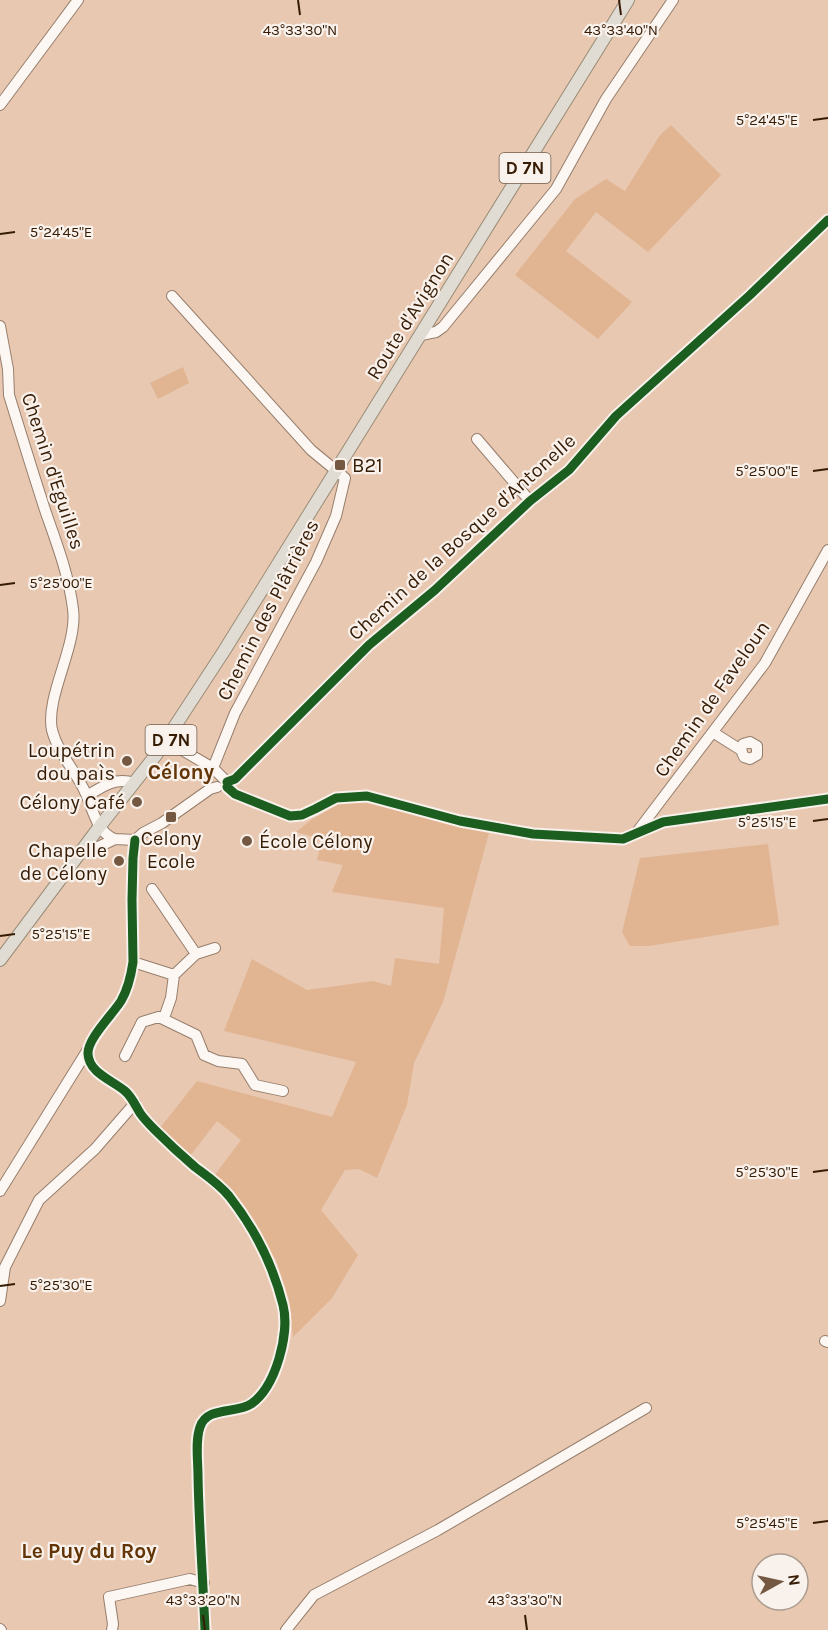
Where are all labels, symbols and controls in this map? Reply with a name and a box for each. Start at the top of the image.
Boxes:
text: 43°33'30"N [263,21,337,39]
text: 43°33'40"N [584,21,658,39]
text: 5°24'45"E [736,111,798,129]
road number: D 7N [500,153,550,183]
text: 5°24'45"E [30,223,92,241]
street label: Route d'Avignon [362,248,458,384]
street label: Chemin d'Eguilles [17,390,89,552]
street label: Chemin de la Bosque d'Antonelle [344,429,580,645]
place label: B21 [352,454,383,477]
marker: B21 [333,458,347,472]
text: 5°25'00"E [735,462,799,480]
street label: Chemin des Plâtrières [212,516,324,704]
text: 5°25'00"E [29,574,93,592]
street label: Chemin de Faveloun [650,617,774,781]
road number: D 7N [146,725,196,755]
place label: Loupétrin dou paìs [28,739,115,785]
marker: Loupétrin dou paìs [120,754,134,768]
district label: Célony [148,760,215,784]
place label: Célony Café [19,791,125,814]
marker: Célony Café [130,795,144,809]
marker: Celony Ecole [164,810,178,824]
text: 5°25'15"E [737,813,797,831]
place label: Celony Ecole [141,827,201,873]
place label: École Célony [259,829,373,853]
marker: École Célony [240,834,254,848]
place label: Chapelle de Célony [20,839,107,885]
marker: Chapelle de Célony [112,854,126,868]
text: 5°25'15"E [31,925,91,943]
text: 5°25'30"E [735,1163,799,1181]
text: 5°25'30"E [29,1276,93,1294]
text: 5°25'45"E [736,1514,798,1532]
district label: Le Puy du Roy [21,1539,157,1563]
north arrow [750,1552,810,1612]
text: N [784,1573,805,1587]
text: 43°33'20"N [166,1591,240,1609]
text: 43°33'30"N [488,1591,562,1609]

